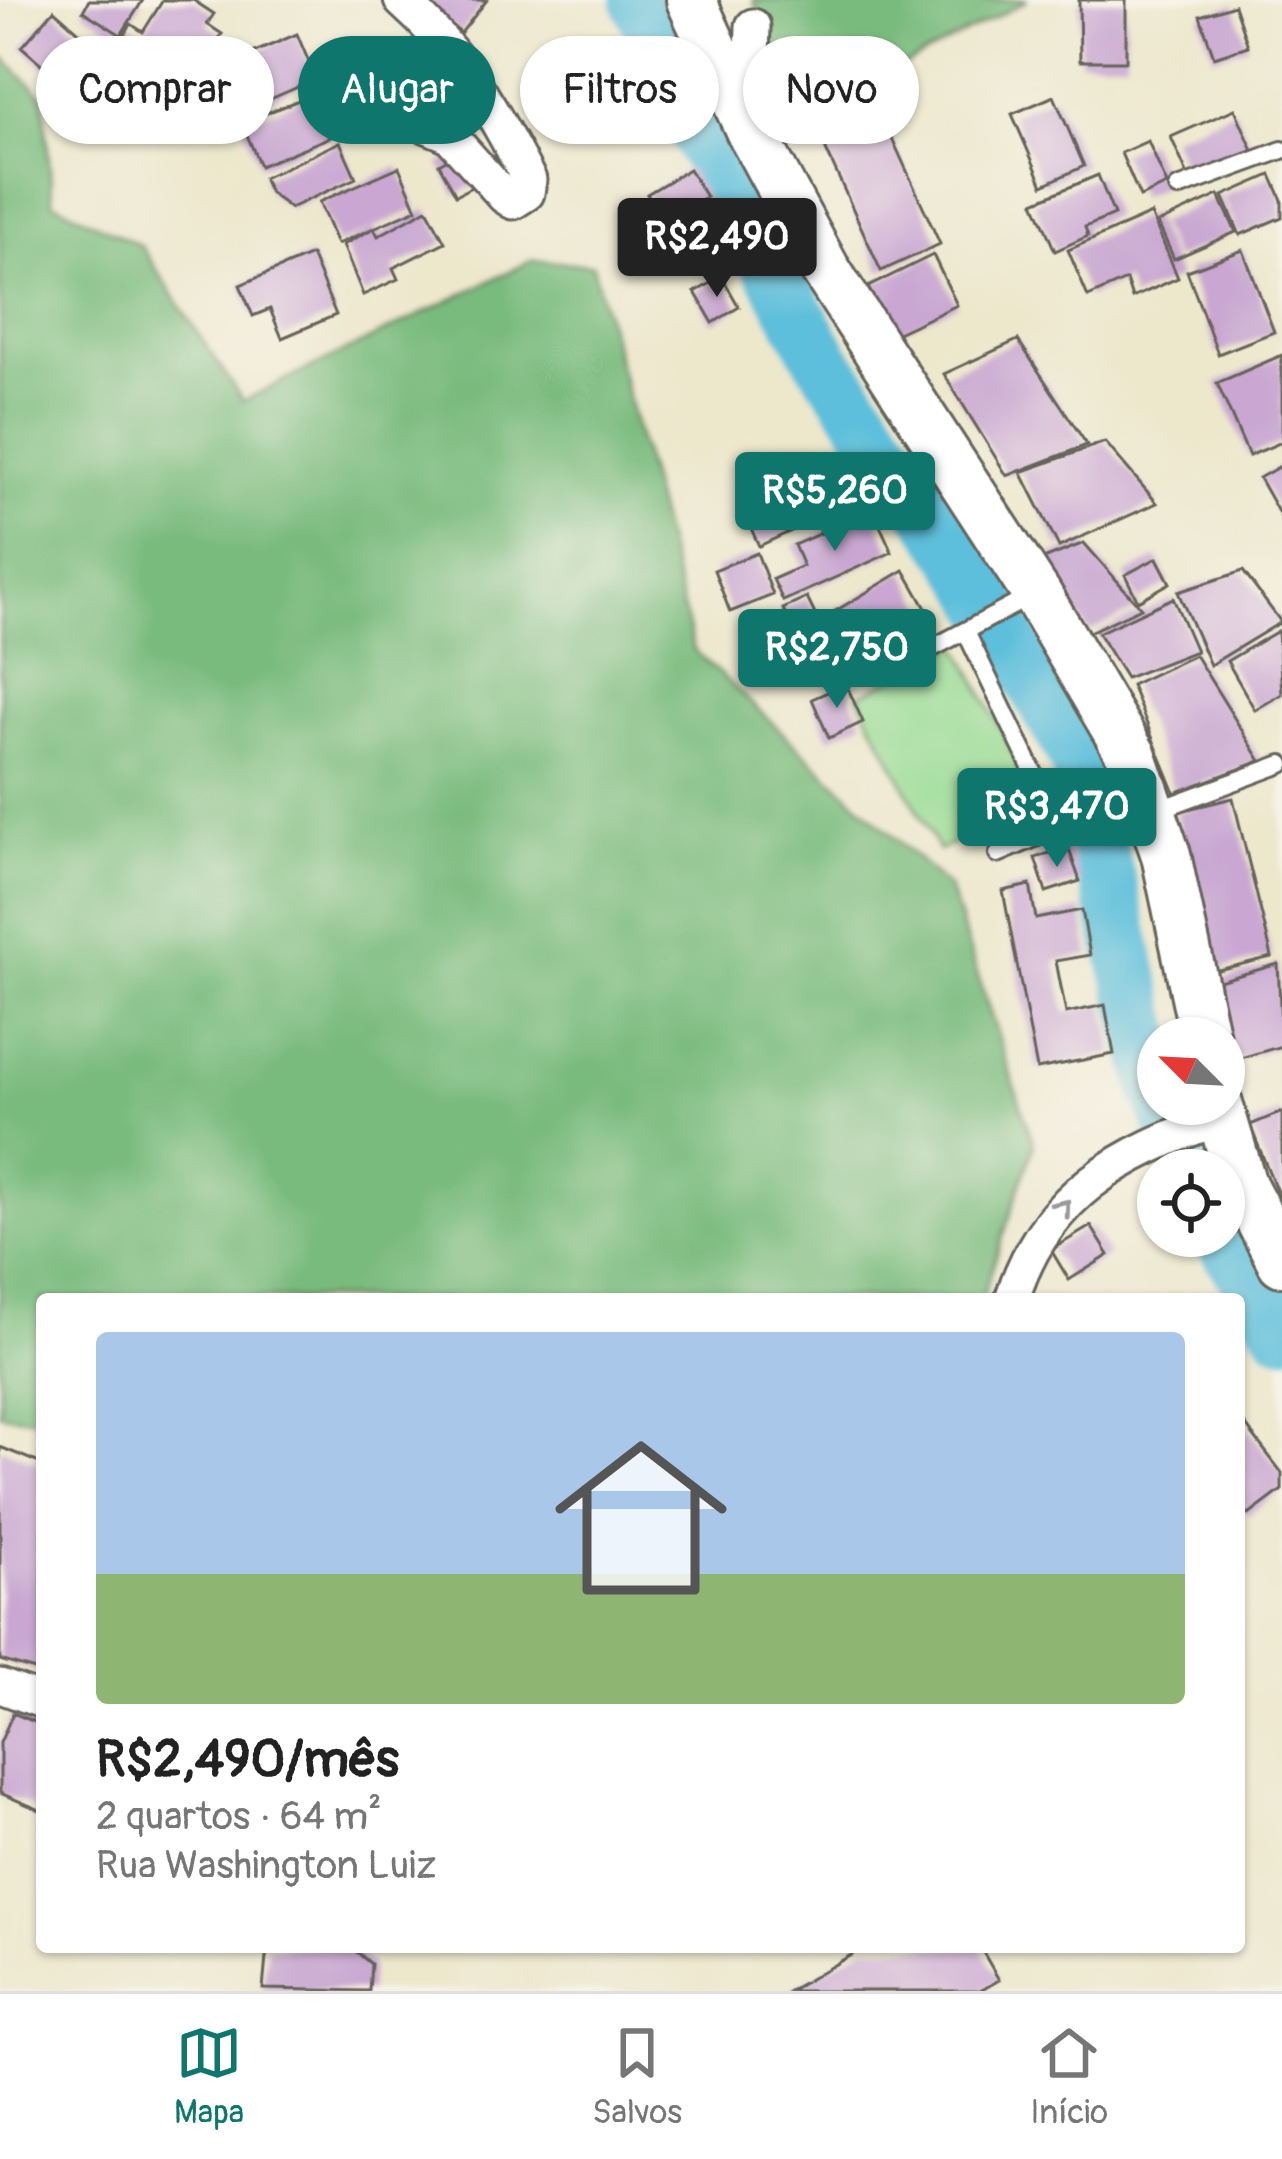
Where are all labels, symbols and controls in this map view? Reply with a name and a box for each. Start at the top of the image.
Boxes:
chip: Comprar [36,36,274,144]
chip: Alugar [298,36,496,144]
chip: Filtros [520,36,719,144]
chip: Novo [743,36,919,144]
pin: R$2,490 [606,198,828,300]
text: R$2,490 [645,212,789,261]
pin: R$5,260 [724,452,946,554]
text: R$5,260 [762,466,908,515]
pin: R$2,750 [726,609,948,711]
text: R$2,750 [765,623,909,672]
pin: R$3,470 [946,768,1168,870]
text: R$3,470 [984,782,1130,831]
north arrow [1137,1017,1245,1125]
map controls [1137,1017,1245,1257]
button: locate [1137,1149,1245,1257]
one-way arrow [1049,1199,1071,1221]
icon: home [533,1410,749,1626]
text: R$2,490/mês [96,1728,399,1792]
text: 2 quartos · 64 m² [96,1792,382,1841]
text: Rua Washington Luiz [96,1841,436,1890]
tab: Mapa [174,2020,244,2133]
tab: Salvos [592,2020,682,2133]
tab: Início [1030,2020,1108,2133]

